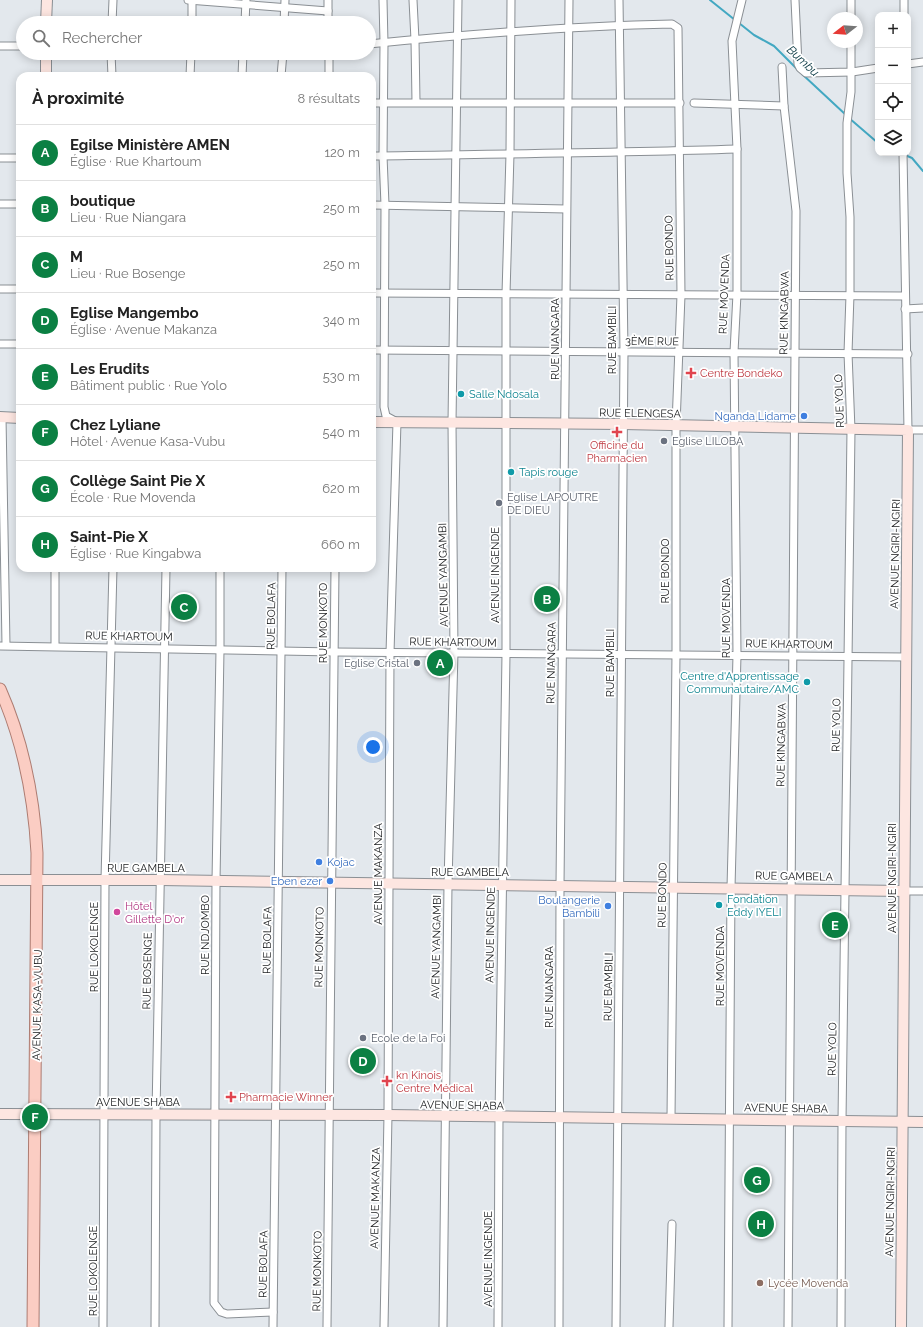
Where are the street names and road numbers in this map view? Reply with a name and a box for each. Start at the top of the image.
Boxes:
street label: RUE BONDO [662,215,677,281]
street label: RUE MOVENDA [717,253,732,334]
street label: RUE KINGABWA [777,270,792,355]
street label: RUE NIANGARA [549,297,562,380]
street label: RUE BAMBILI [606,306,619,374]
street label: 3ÈME RUE [625,334,679,348]
street label: RUE YOLO [832,374,847,428]
street label: RUE ELENGESA [599,406,682,421]
street label: AVENUE NGIRI-NGIRI [888,499,903,609]
street label: AVENUE YANGAMBI [436,523,451,627]
street label: AVENUE INGENDE [489,527,502,623]
street label: RUE BONDO [659,538,672,604]
street label: RUE MOVENDA [720,577,733,658]
street label: RUE BOLAFA [264,582,279,650]
street label: RUE MONKOTO [317,583,330,663]
street label: RUE NIANGARA [544,621,559,704]
street label: RUE KHARTOUM [85,629,173,644]
street label: RUE BAMBILI [604,629,617,697]
street label: RUE KHARTOUM [409,635,497,650]
street label: RUE KHARTOUM [745,637,833,652]
street label: RUE YOLO [830,698,843,752]
street label: RUE KINGABWA [774,702,789,787]
street label: AVENUE MAKANZA [372,823,385,925]
street label: AVENUE NGIRI-NGIRI [886,823,899,933]
street label: RUE GAMBELA [107,862,185,875]
street label: RUE BONDO [655,862,670,928]
street label: RUE GAMBELA [431,866,509,879]
street label: RUE GAMBELA [755,869,834,884]
street label: AVENUE INGENDE [483,887,498,983]
street label: RUE NDJOMBO [199,895,212,975]
street label: AVENUE YANGAMBI [429,895,444,999]
street label: RUE LOKOLENGE [88,901,101,992]
street label: RUE BOLAFA [260,906,275,974]
street label: RUE MONKOTO [312,907,327,987]
street label: RUE MOVENDA [714,925,727,1006]
street label: RUE BOSENGE [140,932,155,1010]
street label: RUE NIANGARA [543,945,556,1028]
street label: AVENUE KASA-VUBU [30,949,45,1061]
street label: RUE BAMBILI [601,953,616,1021]
street label: RUE YOLO [826,1022,839,1076]
street label: AVENUE SHABA [96,1096,181,1109]
street label: AVENUE SHABA [420,1098,505,1113]
street label: AVENUE SHABA [744,1101,829,1116]
street label: AVENUE MAKANZA [368,1146,383,1249]
street label: AVENUE NGIRI-NGIRI [883,1147,898,1257]
street label: AVENUE INGENDE [482,1211,495,1307]
street label: RUE LOKOLENGE [87,1225,100,1316]
street label: RUE BOLAFA [256,1230,271,1298]
street label: RUE MONKOTO [310,1231,325,1311]

